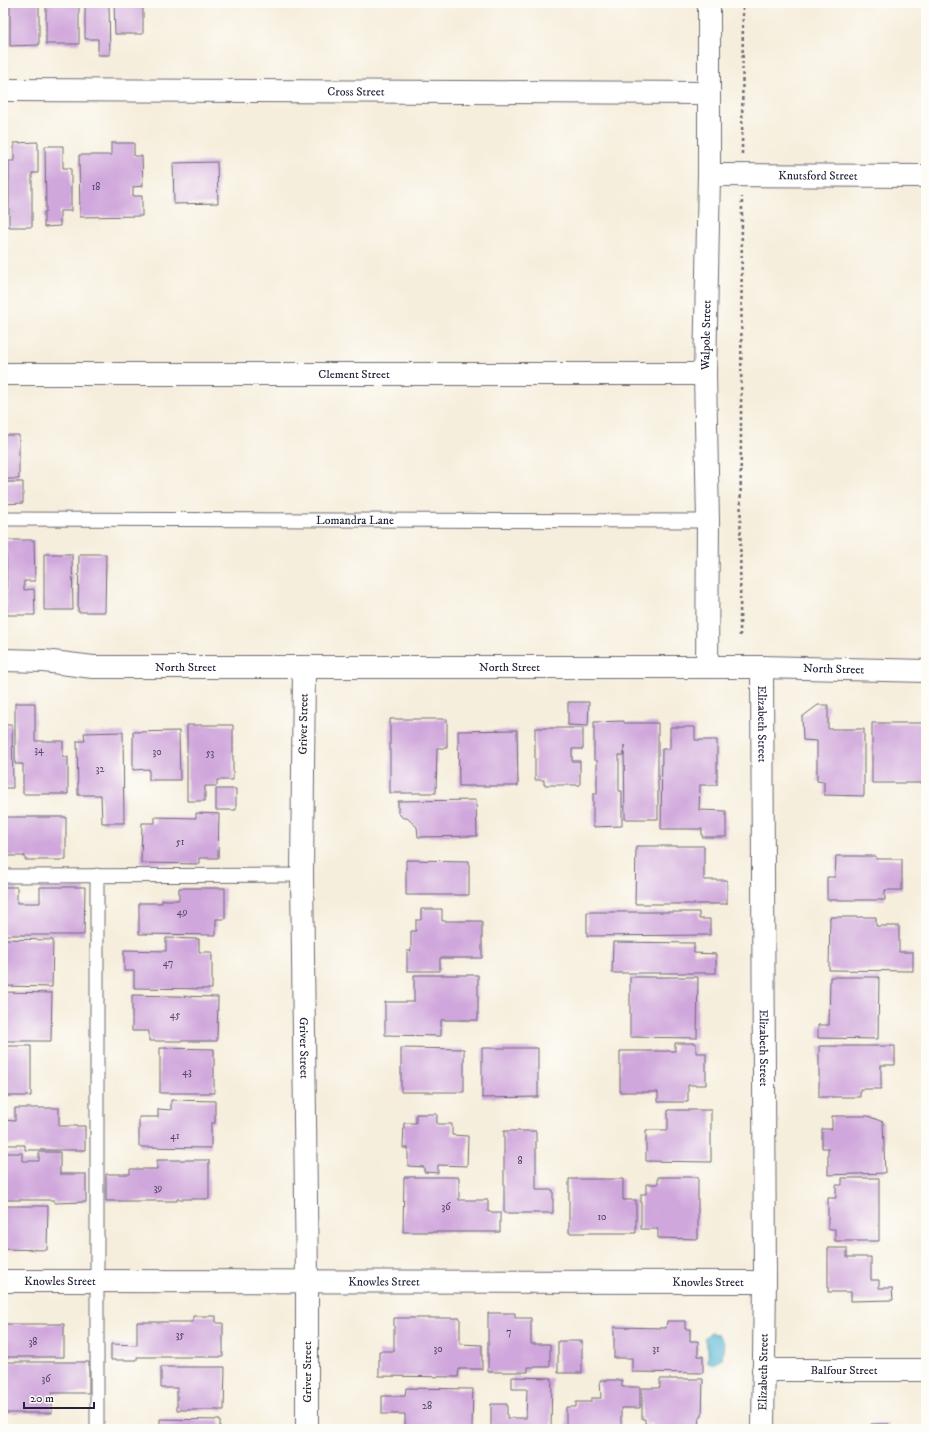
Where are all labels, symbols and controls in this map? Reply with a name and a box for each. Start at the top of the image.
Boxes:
street label: Cross Street [327,84,385,100]
street label: Knutsford Street [778,168,858,184]
house number: 18 [92,181,100,193]
street label: Walpole Street [698,300,714,371]
street label: Clement Street [318,367,390,382]
street label: Lomandra Lane [316,513,394,528]
street label: North Street [155,660,216,675]
street label: North Street [479,660,540,675]
street label: North Street [803,661,864,677]
street label: Elizabeth Street [754,685,769,763]
street label: Griver Street [295,693,312,755]
house number: 34 [34,744,44,756]
house number: 30 [152,746,162,758]
house number: 53 [206,747,215,759]
house number: 32 [96,763,104,775]
house number: 51 [176,836,185,848]
house number: 49 [177,906,187,918]
house number: 47 [163,957,173,969]
house number: 45 [170,1009,180,1021]
street label: Elizabeth Street [756,1009,771,1087]
street label: Griver Street [296,1017,312,1079]
house number: 43 [182,1066,192,1078]
house number: 41 [170,1130,180,1142]
house number: 8 [517,1155,523,1167]
house number: 39 [154,1182,162,1194]
house number: 36 [442,1201,451,1213]
house number: 10 [597,1211,607,1223]
street label: Knowles Street [24,1274,96,1289]
street label: Knowles Street [348,1274,420,1290]
street label: Knowles Street [672,1275,744,1290]
house number: 7 [506,1326,512,1338]
house number: 35 [176,1329,184,1341]
street label: Elizabeth Street [755,1333,772,1411]
house number: 38 [29,1336,37,1348]
street label: Griver Street [300,1341,315,1403]
house number: 30 [433,1343,443,1355]
house number: 31 [652,1343,660,1355]
street label: Balfour Street [810,1363,878,1378]
house number: 36 [42,1373,51,1385]
scale bar [24,1384,94,1410]
text: 20 m [30,1391,54,1406]
house number: 28 [422,1400,432,1412]

